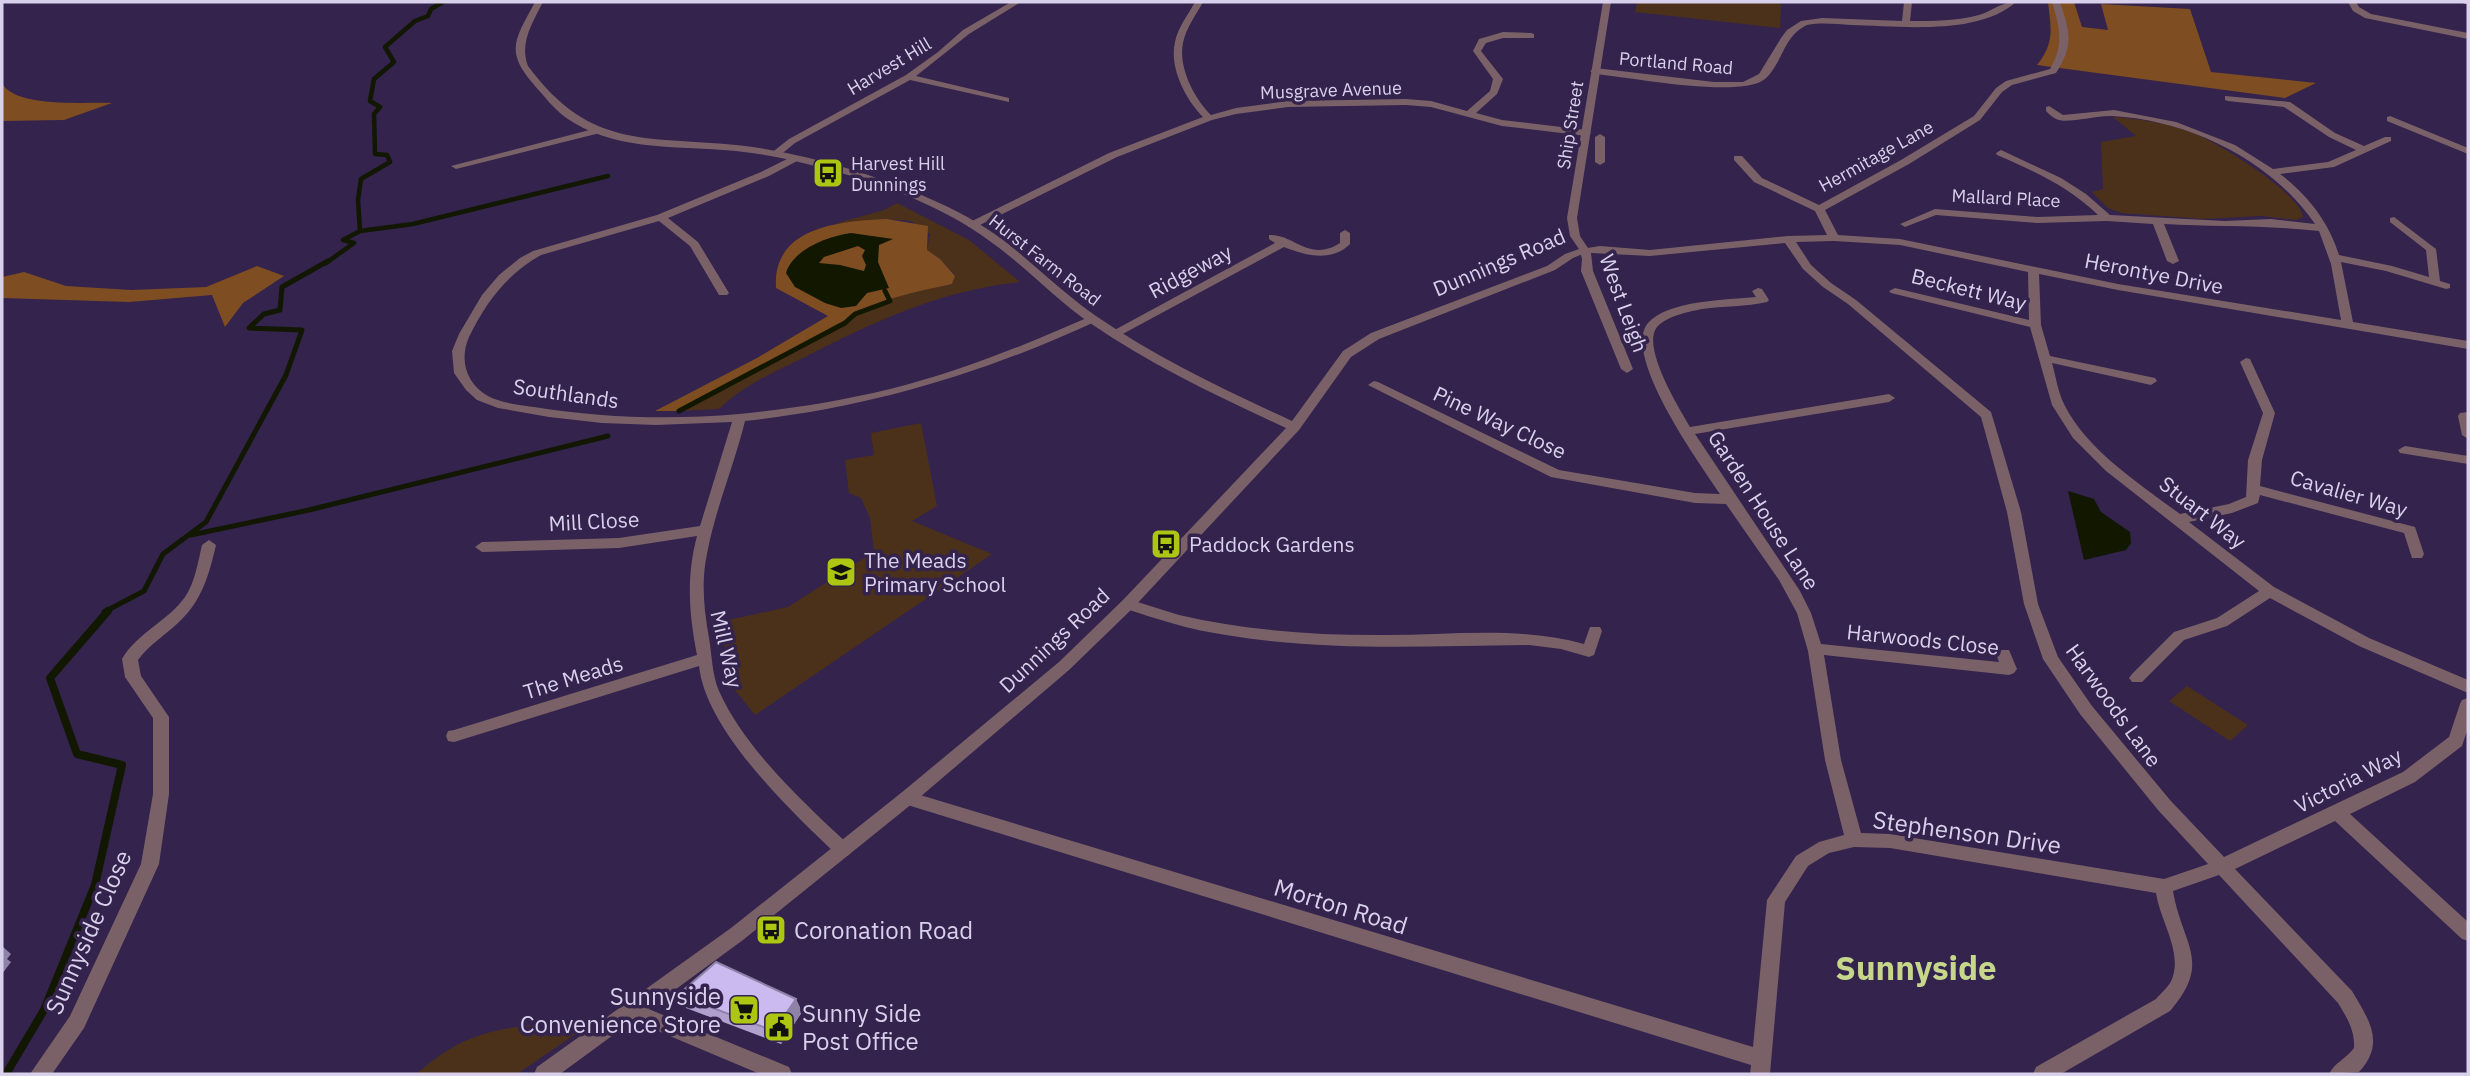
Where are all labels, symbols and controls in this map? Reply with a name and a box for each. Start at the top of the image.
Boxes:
street label: Harvest Hill [843,32,935,100]
street label: Portland Road [1618,47,1734,79]
street label: Musgrave Avenue [1260,76,1402,104]
street label: Ship Street [1552,79,1588,171]
street label: Hermitage Lane [1815,115,1937,197]
place label: Harvest Hill Dunnings [851,152,945,196]
bus stop icon: Harvest Hill Dunnings [811,156,845,190]
street label: Mallard Place [1951,184,2061,212]
street label: Hurst Farm Road [984,209,1106,311]
street label: Dunnings Road [1428,221,1570,303]
street label: Ridgeway [1143,237,1237,305]
street label: Herontye Drive [2082,246,2226,300]
street label: West Leigh [1593,250,1655,356]
street label: Beckett Way [1909,261,2030,317]
street label: Southlands [511,372,621,414]
street label: Pine Way Close [1429,379,1571,465]
street label: Garden House Lane [1702,425,1826,595]
street label: Cavalier Way [2287,463,2411,523]
street label: Stuart Way [2154,469,2253,555]
street label: Mill Close [548,505,640,537]
bus stop icon: Paddock Gardens [1149,527,1183,561]
place label: Paddock Gardens [1189,530,1355,558]
place label: The Meads Primary School [864,546,1007,598]
school or university icon: The Meads Primary School [824,555,858,589]
street label: Dunnings Road [993,581,1115,699]
street label: Mill Way [705,608,750,691]
street label: Harwoods Close [1845,617,2001,661]
street label: Harwoods Lane [2060,638,2168,772]
street label: The Meads [520,649,626,705]
street label: Victoria Way [2290,741,2407,819]
street label: Stephenson Drive [1871,803,2063,861]
street label: Sunnyside Close [37,845,139,1019]
street label: Morton Road [1270,871,1412,941]
bus stop icon: Coronation Road [754,913,788,947]
place label: Coronation Road [794,914,973,946]
district label: Sunnyside [1835,946,1997,989]
place label: Sunnyside Convenience Store [520,980,721,1040]
supermarket icon: Sunnyside Convenience Store [727,993,761,1027]
place label: Sunny Side Post Office [802,997,921,1057]
public building icon: Sunny Side Post Office [762,1010,796,1044]

